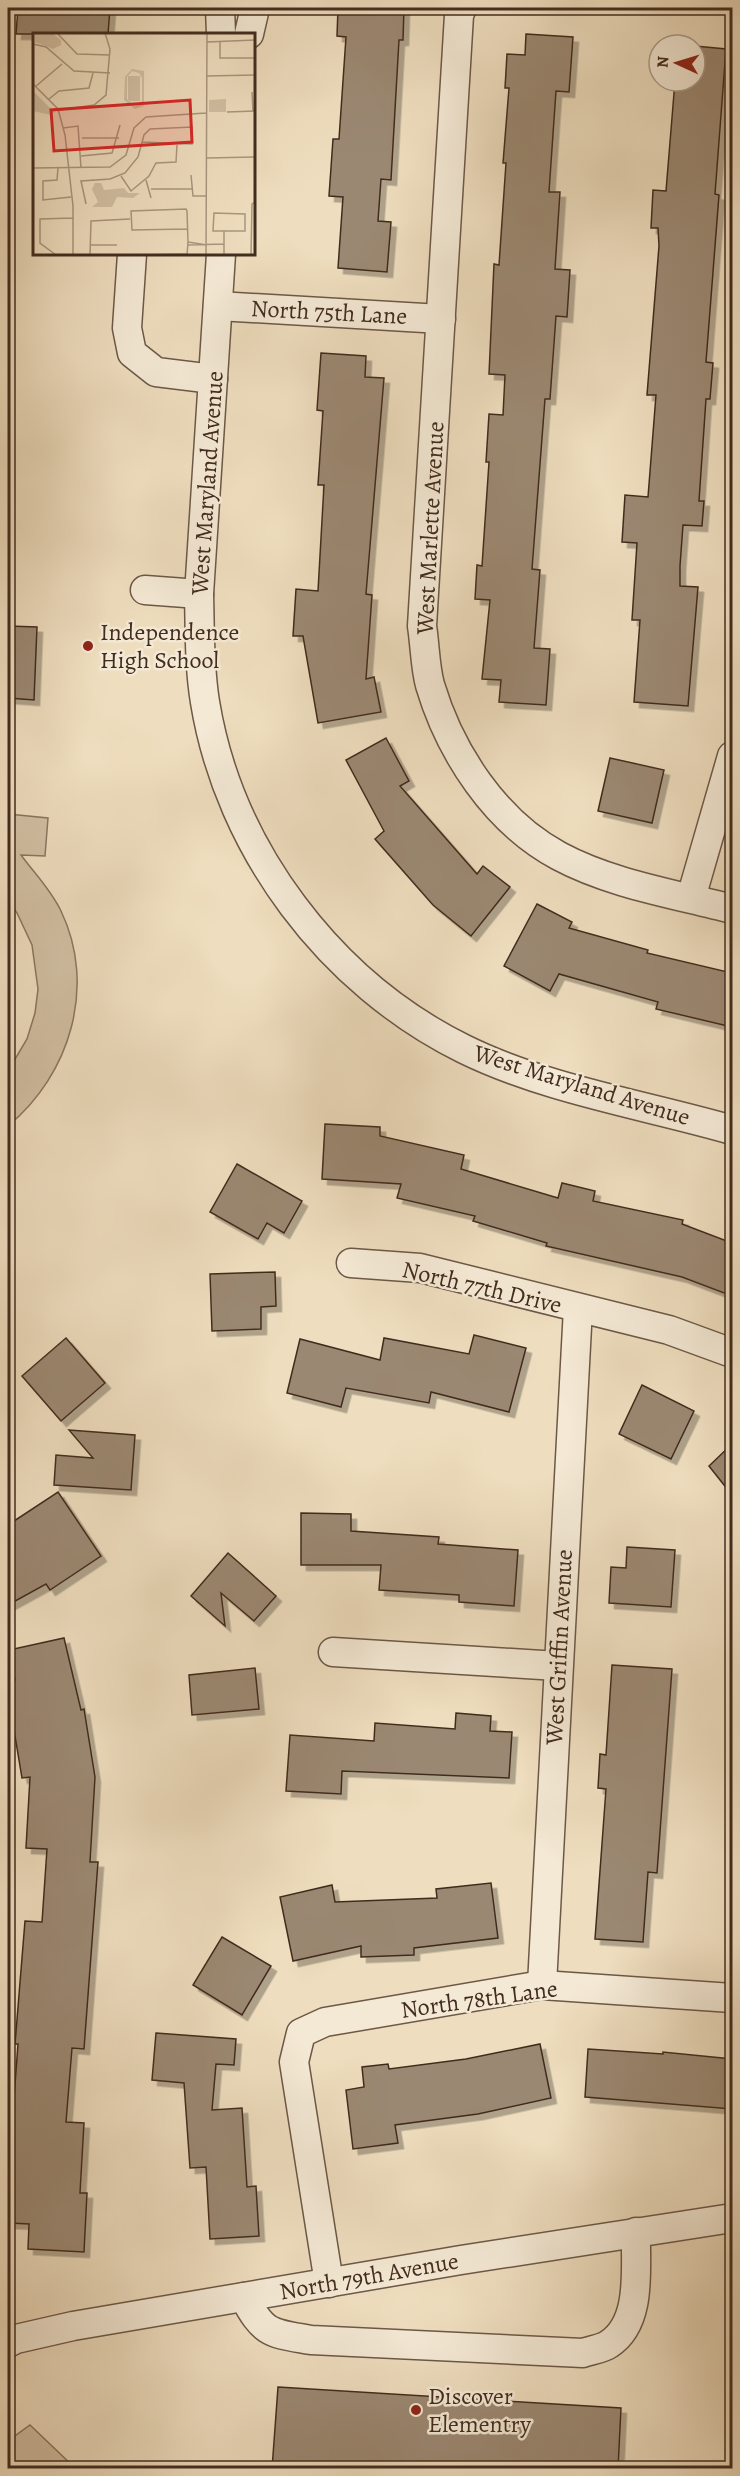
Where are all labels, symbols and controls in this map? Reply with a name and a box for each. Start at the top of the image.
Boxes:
inset map [33,33,255,255]
north arrow [647,33,707,93]
text: N [652,55,674,69]
street label: North 75th Lane [250,292,408,332]
street label: West Maryland Avenue [183,370,231,597]
street label: West Marlette Avenue [408,421,452,636]
place label: Independence High School [100,616,239,676]
marker: Independence High School [81,639,95,653]
street label: West Maryland Avenue [469,1037,694,1133]
street label: North 77th Drive [399,1253,565,1321]
street label: West Griffin Avenue [538,1548,580,1747]
street label: North 78th Lane [399,1972,559,2026]
street label: North 79th Avenue [277,2244,461,2308]
place label: Discover Elementry [428,2380,531,2440]
marker: Discover Elementry [409,2403,423,2417]

